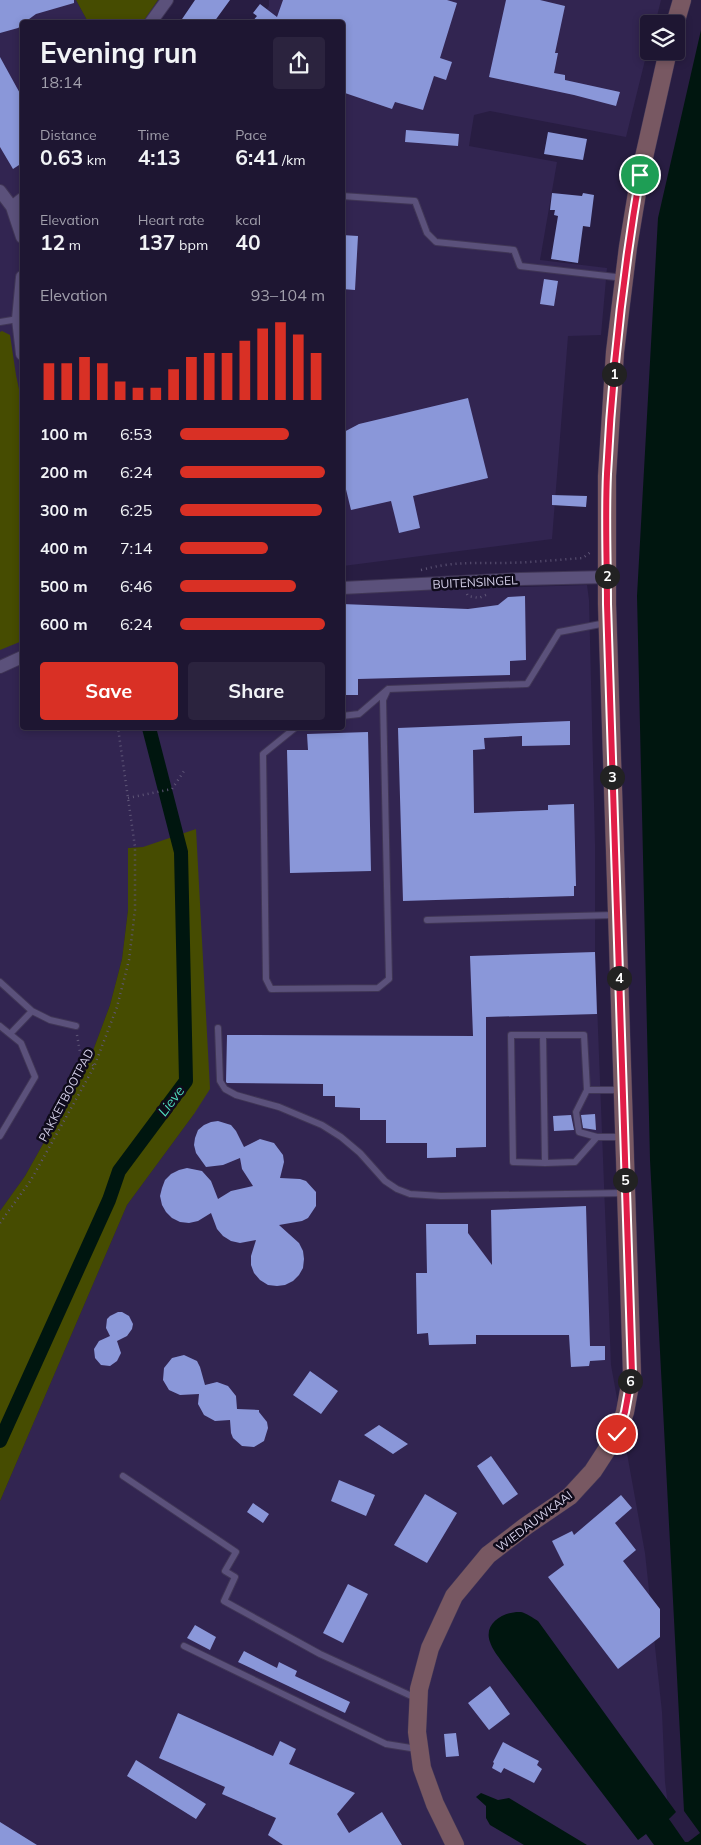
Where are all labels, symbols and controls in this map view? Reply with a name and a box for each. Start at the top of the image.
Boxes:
map controls [640,15,685,60]
button: layers [640,15,685,60]
text: Evening run [40,35,197,70]
button: share [273,37,325,89]
text: 18:14 [40,72,82,92]
text: Distance [40,126,97,144]
text: Time [138,126,169,144]
text: Pace [235,126,267,144]
text: 0.63 [40,144,83,170]
text: 4:13 [138,144,181,170]
text: 6:41 [235,144,278,170]
text: km [83,151,106,169]
text: /km [278,151,305,169]
pin [619,154,661,196]
icon: arrive [626,161,654,189]
text: Elevation [40,211,99,229]
text: Heart rate [138,211,204,229]
text: kcal [235,211,261,229]
text: 12 [40,229,65,255]
text: 137 [138,229,175,255]
text: 40 [235,229,261,255]
text: m [65,236,81,254]
text: bpm [175,236,208,254]
text: Elevation [40,285,108,305]
text: 93–104 m [251,285,325,305]
pin: 1 [602,362,626,386]
text: 1 [610,365,619,383]
text: 100 m [40,424,88,444]
text: 6:53 [120,424,152,444]
text: 200 m [40,462,88,482]
text: 6:24 [120,462,152,482]
text: 300 m [40,500,88,520]
text: 6:25 [120,500,152,520]
text: 400 m [40,538,88,558]
text: 7:14 [120,538,152,558]
pin: 2 [594,564,620,588]
text: 2 [603,567,612,585]
street label: BUITENSINGEL [432,572,518,592]
text: 500 m [40,576,88,596]
text: 6:46 [120,576,152,596]
text: 600 m [40,614,88,634]
text: 6:24 [120,614,152,634]
button: Save [40,662,178,720]
button: Share [188,662,325,720]
pin: 3 [600,764,624,790]
text: 3 [608,768,617,786]
pin: 4 [606,966,632,990]
text: 4 [615,969,624,987]
street label: PAKKETBOOTPAD [35,1046,97,1144]
water label: Lieve [154,1082,188,1120]
pin: 5 [612,1168,638,1192]
text: 5 [621,1171,630,1189]
pin: 6 [618,1368,642,1394]
text: 6 [626,1372,635,1390]
pin [596,1413,638,1455]
icon: check [603,1420,631,1448]
street label: WIEDAUWKAAI [493,1488,575,1554]

